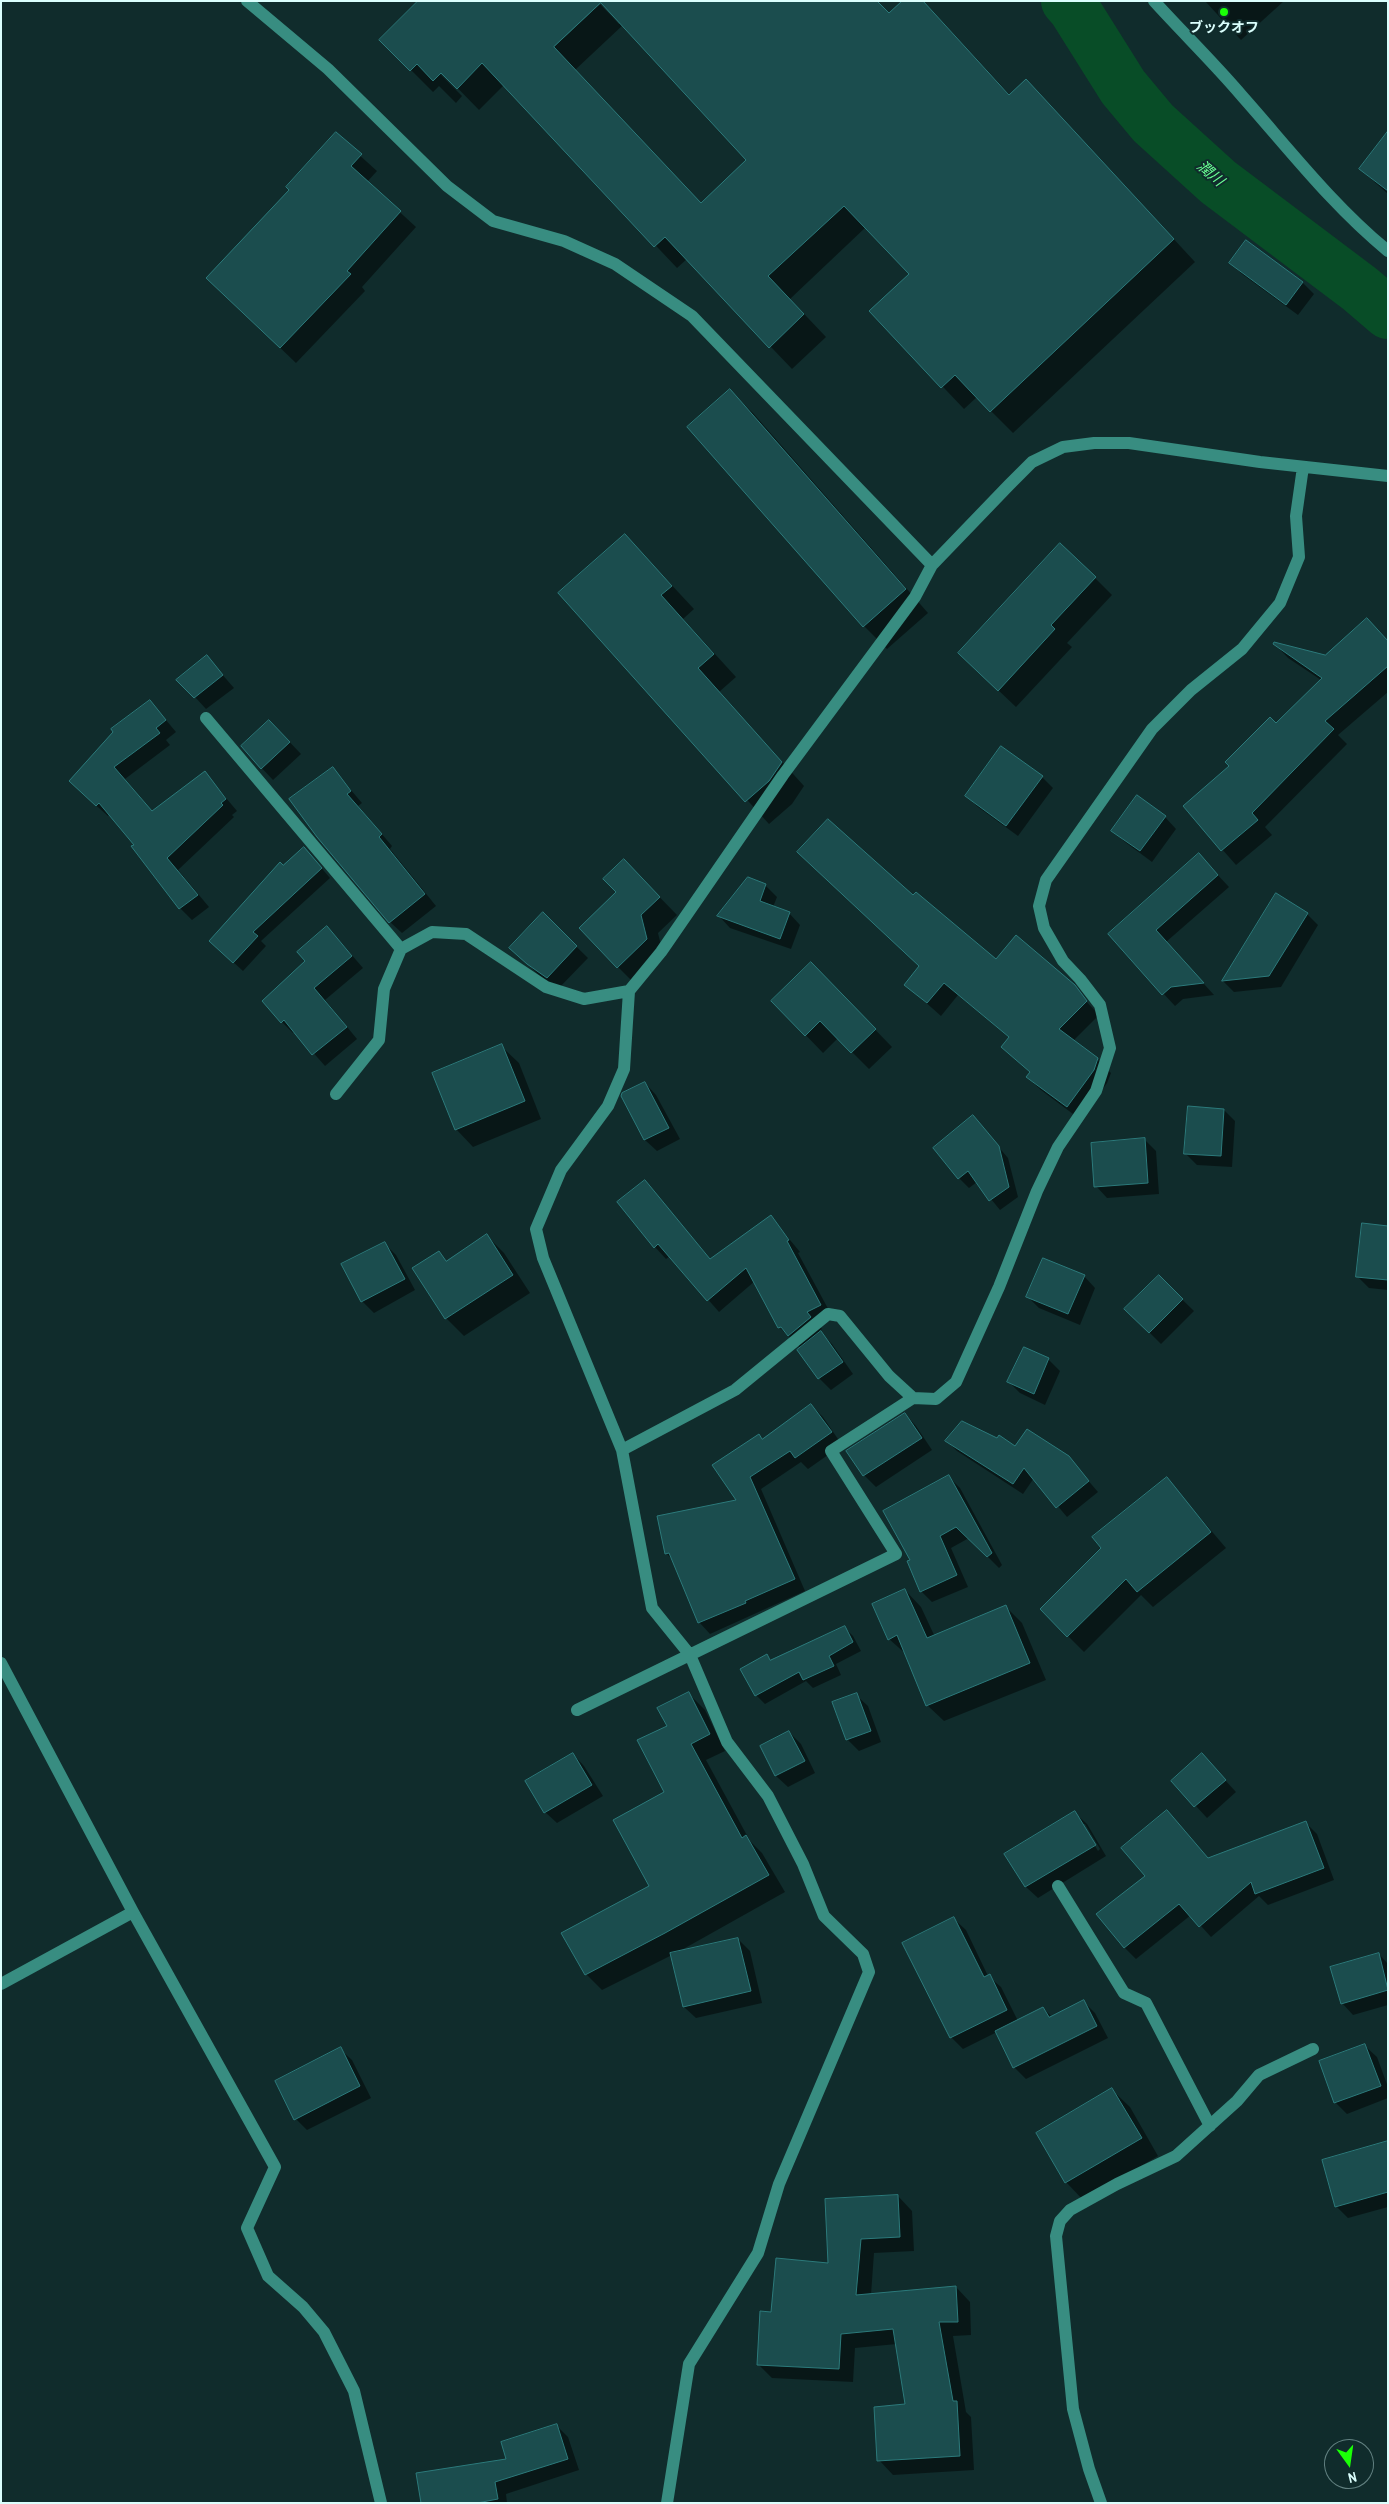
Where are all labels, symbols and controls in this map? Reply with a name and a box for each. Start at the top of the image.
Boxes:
marker: ブックオフ [1218,6,1230,18]
place label: ブックオフ [1189,20,1259,36]
water label: 潤川 [1193,157,1227,191]
north arrow [1324,2439,1374,2489]
text: N [1346,2468,1359,2487]

